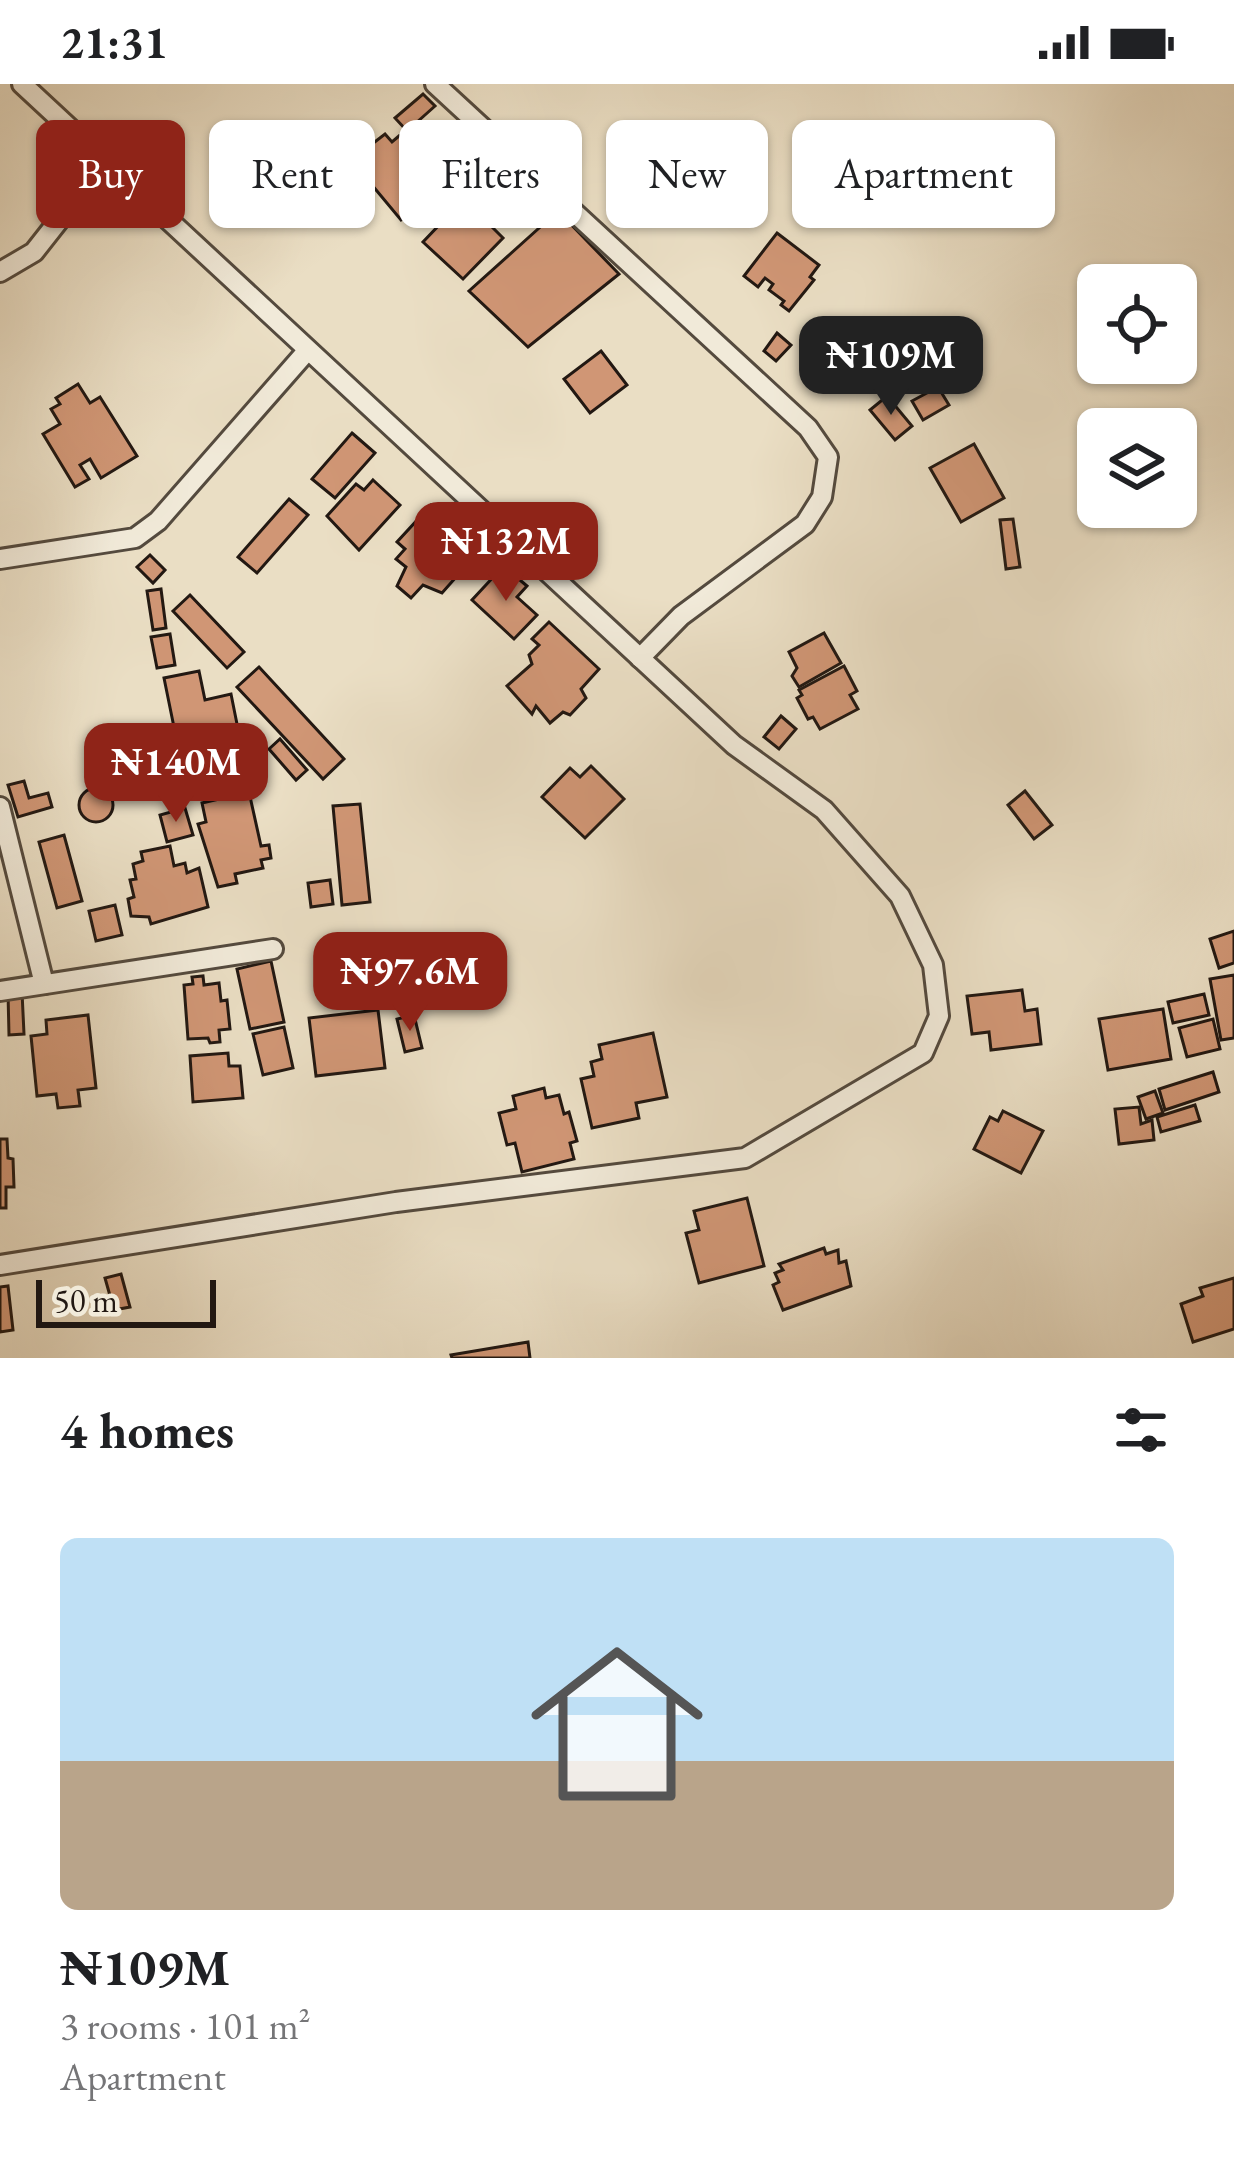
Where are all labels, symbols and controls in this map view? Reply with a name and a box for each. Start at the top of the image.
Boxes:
text: 21:31 [60,13,168,71]
chip: Buy [36,120,185,228]
chip: Rent [209,120,375,228]
chip: Filters [399,120,582,228]
chip: New [606,120,768,228]
chip: Apartment [792,120,1055,228]
map controls [1077,264,1197,528]
button: locate [1077,264,1197,384]
pin: ₦109M [807,316,975,418]
text: ₦109M [826,329,956,380]
button: layers [1077,408,1197,528]
pin: ₦132M [422,502,590,604]
text: ₦132M [441,515,571,566]
pin: ₦140M [92,723,260,825]
text: ₦140M [111,736,241,787]
pin: ₦97.6M [312,932,508,1034]
text: ₦97.6M [340,945,480,996]
scale bar [36,1274,216,1327]
text: 50 m [54,1279,118,1322]
text: 4 homes [60,1397,234,1463]
icon: filters [1108,1397,1174,1463]
icon: home [509,1616,725,1832]
text: ₦109M [60,1934,230,2000]
text: 3 rooms · 101 m² [60,2000,311,2051]
text: Apartment [60,2051,226,2102]

